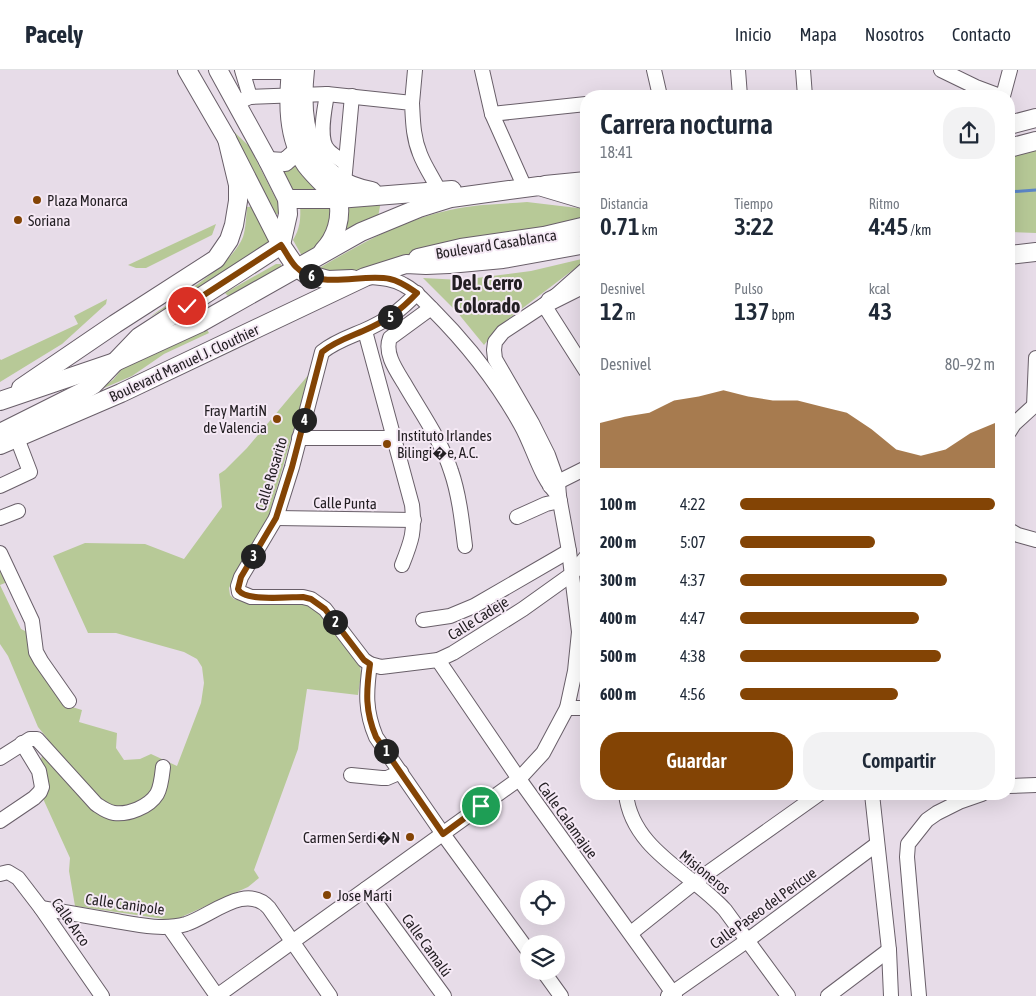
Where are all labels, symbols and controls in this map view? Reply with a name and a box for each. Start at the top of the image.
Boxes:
text: Pacely [25,21,83,48]
text: Inicio [735,24,771,45]
text: Mapa [799,24,837,45]
text: Nosotros [865,24,924,45]
text: Contacto [952,24,1011,45]
button: share [943,107,995,159]
text: Carrera nocturna [600,108,773,140]
text: 18:41 [600,143,633,161]
place label: Plaza Monarca [47,192,128,209]
marker: Plaza Monarca [31,194,43,206]
text: Distancia [600,196,648,212]
text: Tiempo [734,196,773,212]
text: Ritmo [869,196,900,212]
place label: Soriana [28,212,70,229]
text: 0.71 [600,212,640,240]
text: 3:22 [734,212,774,240]
text: 4:45 [869,212,908,240]
marker: Soriana [12,214,24,226]
text: km [640,222,658,238]
text: /km [908,222,931,238]
street label: Boulevard Casablanca [434,226,558,262]
pin: 6 [298,264,324,288]
text: 6 [308,268,315,284]
district label: Del. Cerro Colorado [451,271,523,317]
text: Desnivel [600,281,645,297]
text: Pulso [734,281,763,297]
text: kcal [869,281,890,297]
pin [166,285,208,327]
icon: check [173,292,201,320]
text: 12 [600,297,624,325]
text: 137 [734,297,770,325]
text: 43 [869,297,892,325]
pin: 5 [378,304,402,330]
text: m [624,307,636,323]
text: bpm [770,307,795,323]
text: 5 [387,309,394,325]
street label: Boulevard Manuel J. Clouthier [106,321,262,405]
text: Desnivel [600,355,651,373]
text: 80–92 m [945,355,995,373]
place label: Fray MartiN de Valencia [203,402,267,436]
pin: 4 [292,408,316,432]
text: 4 [301,412,308,428]
marker: Fray MartiN de Valencia [271,413,283,425]
place label: Instituto Irlandes Bilingi�e, A.C. [397,427,492,461]
street label: Calle Rosarito [252,435,290,513]
marker: Instituto Irlandes Bilingi�e, A.C. [381,438,393,450]
street label: Calle Punta [313,494,377,512]
text: 100 m [600,495,636,513]
text: 4:22 [680,495,705,513]
text: 200 m [600,533,636,551]
text: 5:07 [680,533,706,551]
pin: 3 [240,544,266,568]
text: 3 [250,548,257,564]
text: 300 m [600,571,636,589]
text: 4:37 [680,571,705,589]
street label: Calle Cadeje [445,593,512,643]
text: 400 m [600,609,636,627]
text: 4:47 [680,609,705,627]
pin: 2 [322,610,348,634]
text: 2 [332,614,339,630]
text: 500 m [600,647,636,665]
text: 4:38 [680,647,705,665]
text: 600 m [600,685,636,703]
text: 4:56 [680,685,705,703]
button: Guardar [600,732,793,790]
button: Compartir [803,732,995,790]
pin: 1 [374,738,398,764]
text: 1 [383,743,390,759]
street label: Calle Calamajue [535,778,602,862]
pin [460,785,502,827]
icon: arrive [467,792,495,820]
place label: Carmen Serdi�N [303,829,400,846]
marker: Carmen Serdi�N [404,831,416,843]
street label: Misioneros [676,846,734,898]
street label: Calle Paseo del Pericue [707,864,820,952]
map controls [520,880,565,980]
button: locate [520,880,565,925]
place label: Jose Marti [337,887,392,904]
marker: Jose Marti [321,889,333,901]
street label: Calle Canipole [84,890,166,918]
street label: Calle Arco [48,895,94,949]
street label: Calle Camalú [399,910,455,980]
button: layers [520,935,565,980]

